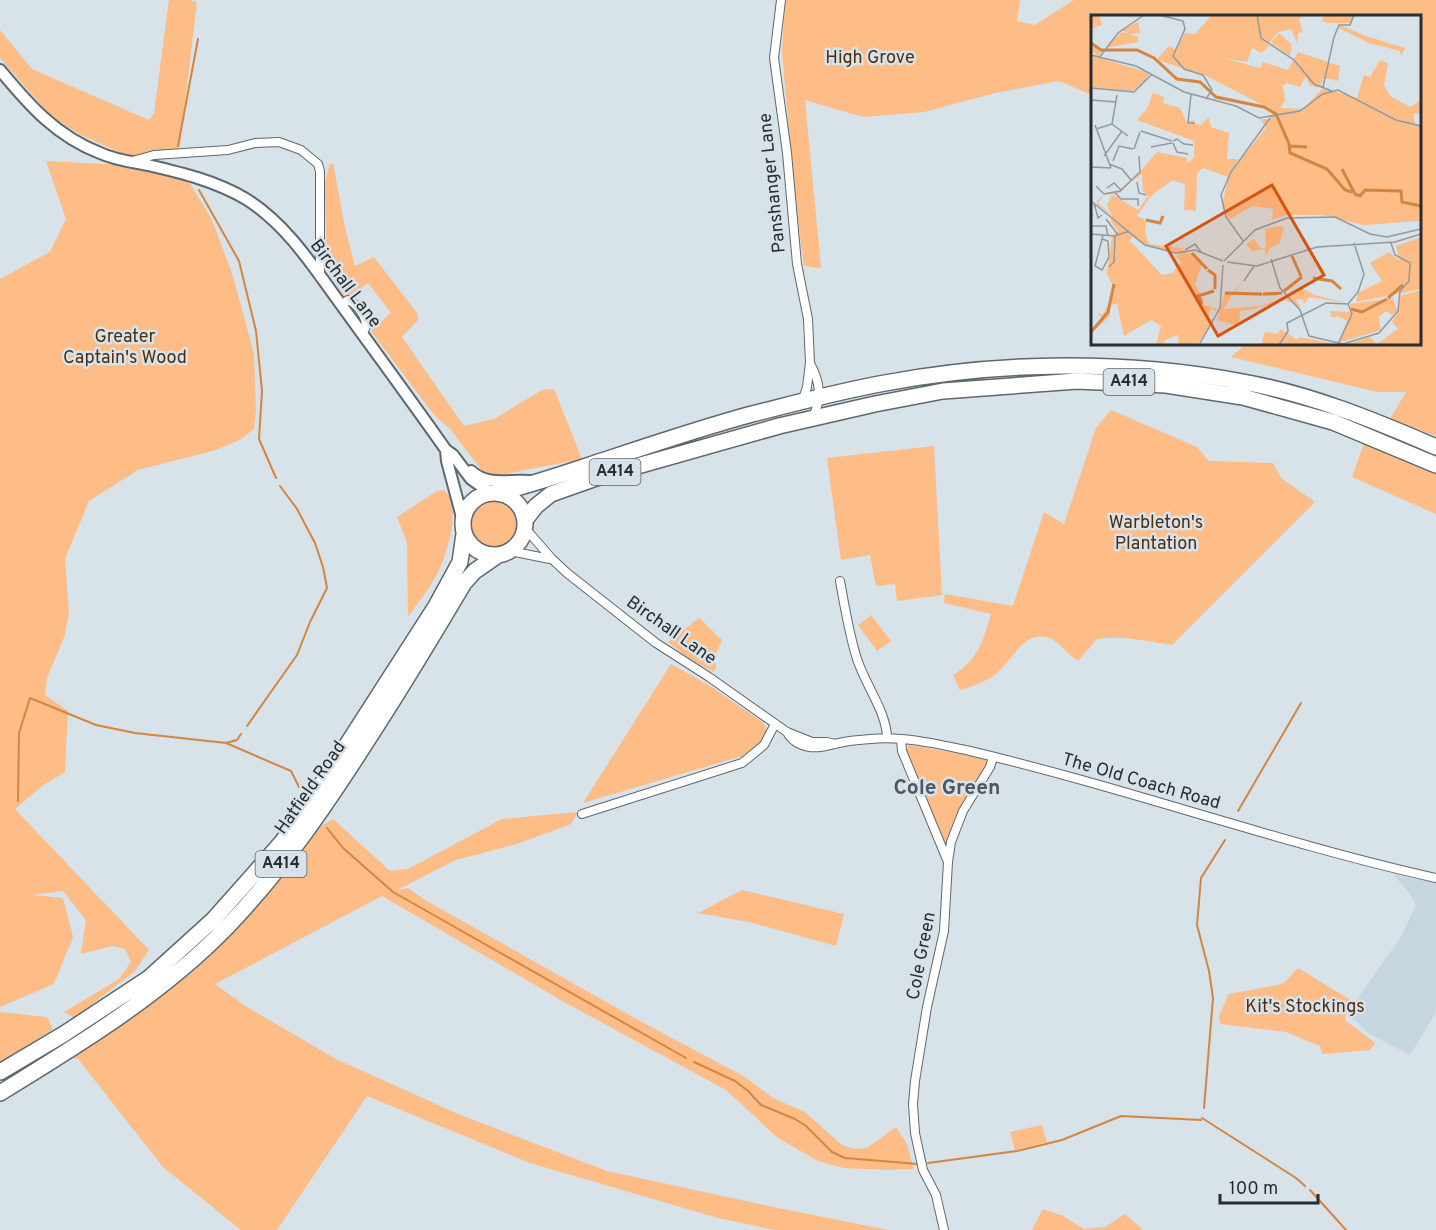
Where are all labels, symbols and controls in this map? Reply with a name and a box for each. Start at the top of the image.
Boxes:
inset map [1091,15,1421,345]
park label: High Grove [825,47,915,70]
street label: Panshanger Lane [754,112,792,254]
street label: Birchall Lane [304,235,386,333]
park label: Greater Captain's Wood [63,326,187,370]
road number: A414 [1104,369,1154,395]
road number: A414 [590,459,640,485]
park label: Warbleton's Plantation [1109,512,1203,556]
street label: Birchall Lane [621,591,721,671]
street label: Hatfield Road [270,737,352,839]
street label: The Old Coach Road [1059,748,1223,816]
district label: Cole Green [893,775,1001,802]
road number: A414 [256,851,306,877]
street label: Cole Green [902,910,942,1002]
park label: Kit's Stockings [1245,996,1365,1019]
scale bar [1220,1167,1318,1205]
text: 100 m [1229,1178,1278,1201]

